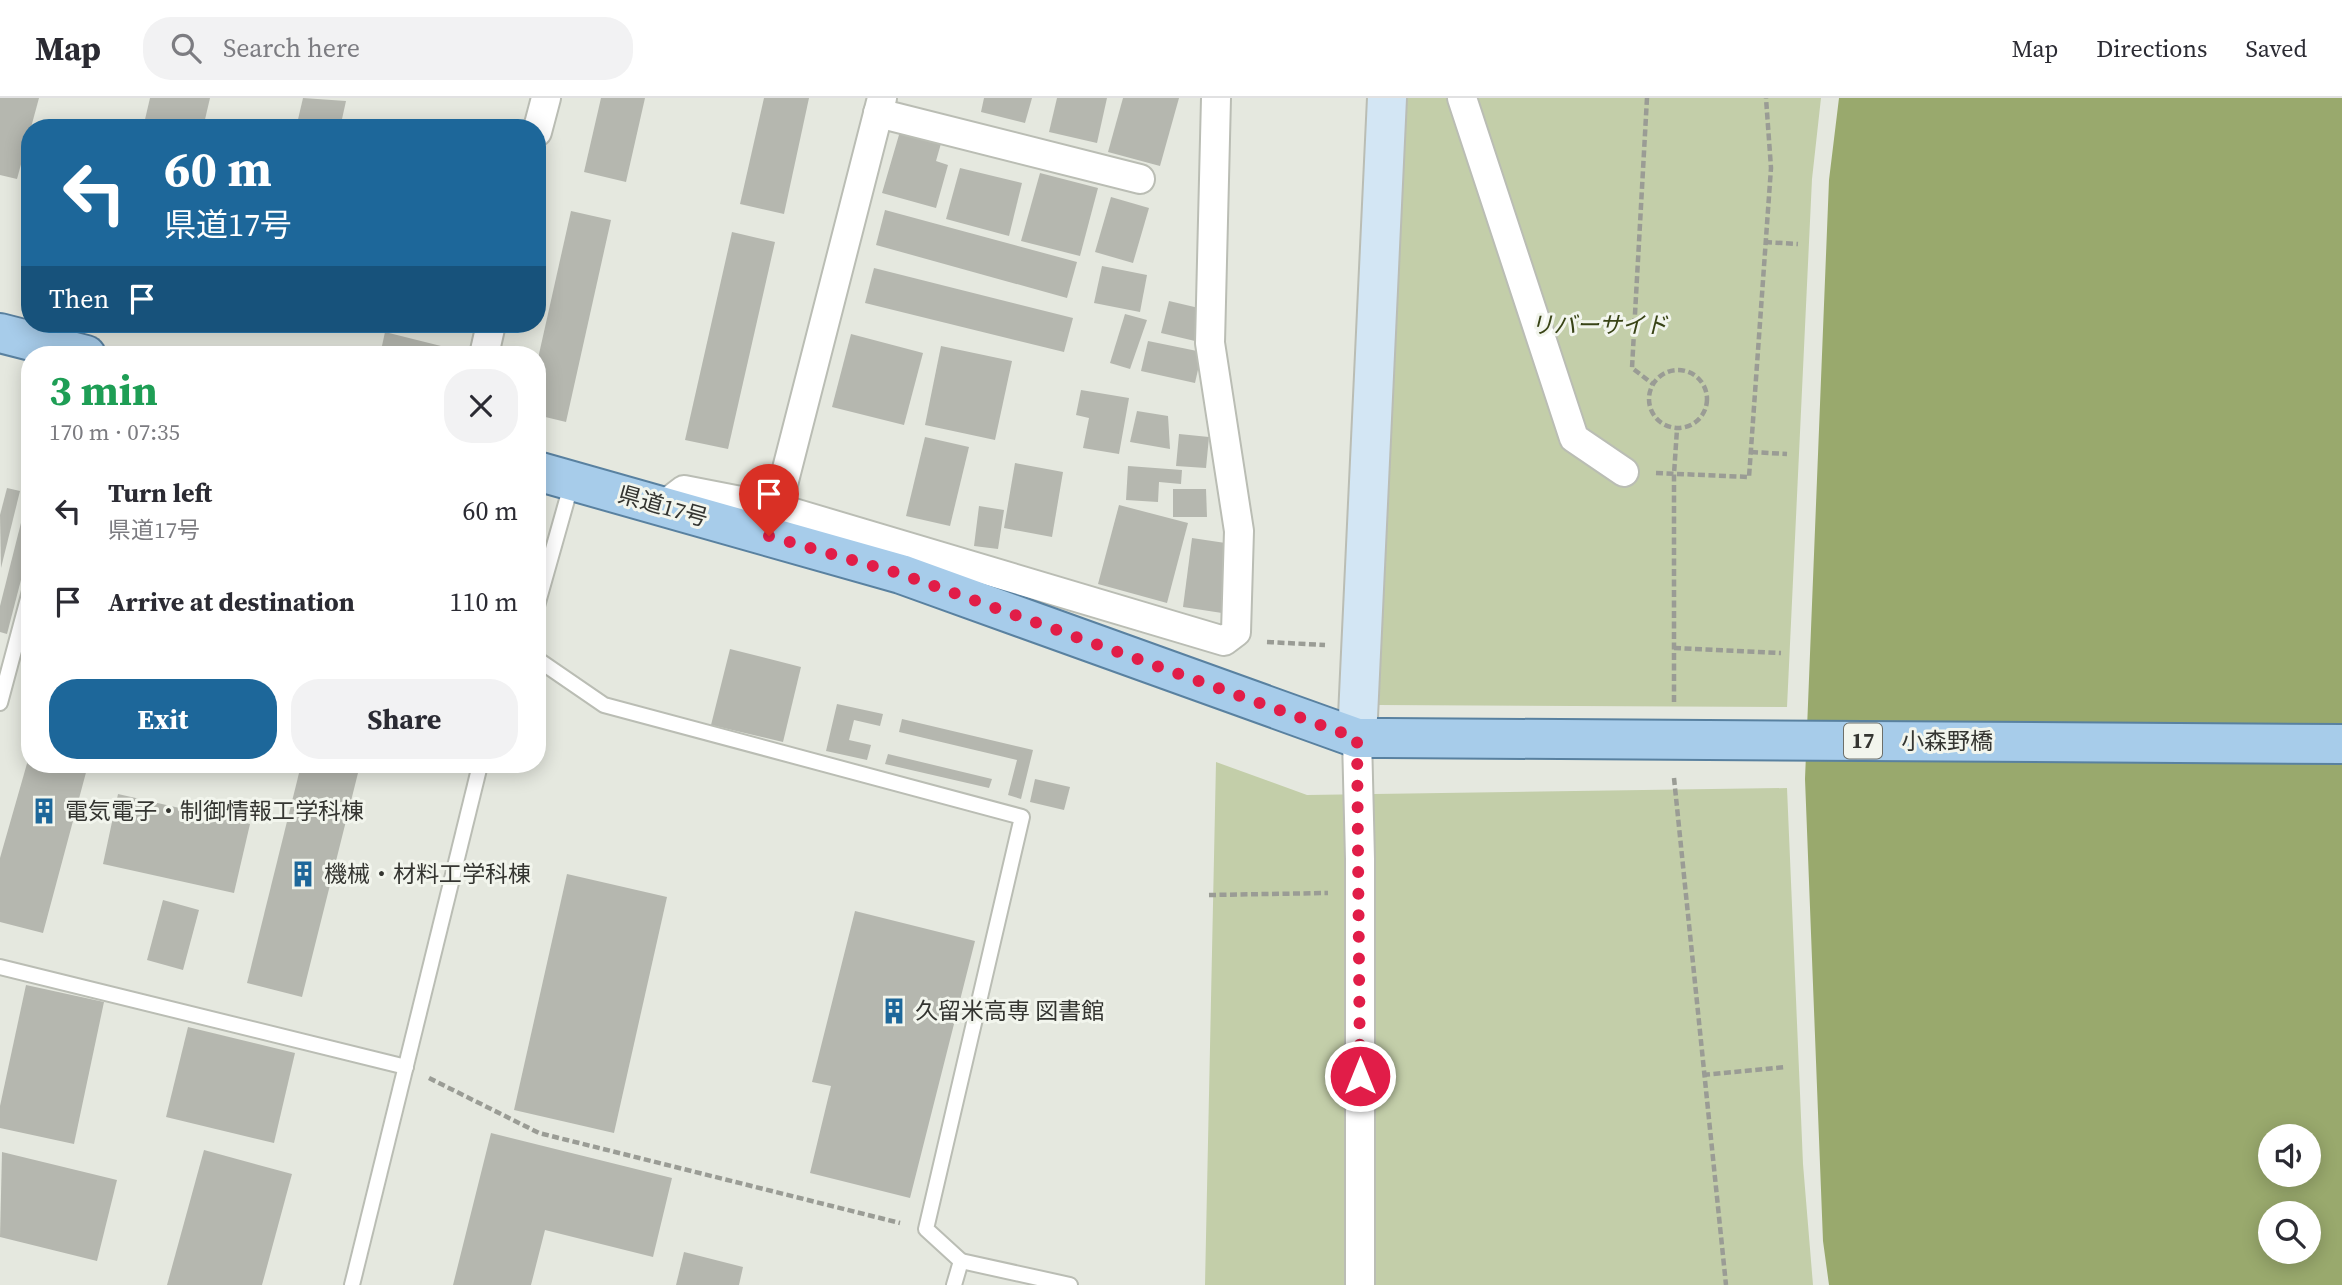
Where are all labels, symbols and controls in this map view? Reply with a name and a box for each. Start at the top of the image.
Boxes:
search box [143,17,633,80]
text: Map [35,26,101,71]
icon: search [167,29,205,67]
text: Search here [223,30,360,66]
text: Map [2011,32,2058,65]
text: Directions [2096,32,2207,65]
text: Saved [2245,32,2307,65]
text: 60 m [164,135,272,202]
icon: left [49,147,140,238]
text: 県道17号 [164,203,292,247]
icon: arrive [123,280,161,318]
text: Then [49,281,109,317]
park label: リバーサイド [1530,309,1669,341]
text: 3 min [49,361,158,419]
button: close [444,369,518,443]
text: 170 m · 07:35 [49,416,180,448]
pin [739,464,799,536]
text: Turn left [108,475,212,511]
icon: arrive [750,475,788,513]
street label: 県道17号 [614,478,712,534]
icon: left [49,492,87,530]
text: 60 m [463,493,518,529]
text: 県道17号 [108,514,200,546]
icon: arrive [49,583,87,621]
text: Arrive at destination [108,584,355,620]
text: 110 m [450,584,518,620]
button: Exit [49,679,277,759]
button: Share [291,679,518,759]
road number: 17 [1844,724,1882,758]
street label: 小森野橋 [1901,725,1993,757]
place label: 電気電子・制御情報工学科棟 [65,795,364,827]
building icon: 電気電子・制御情報工学科棟 [29,796,59,826]
place label: 機械・材料工学科棟 [324,858,531,890]
building icon: 機械・材料工学科棟 [288,859,318,889]
place label: 久留米高専 図書館 [915,995,1104,1027]
building icon: 久留米高専 図書館 [879,996,909,1026]
position arrow [1323,1039,1397,1113]
map controls [2258,1124,2321,1264]
button: sound [2258,1124,2321,1187]
button: search [2258,1201,2321,1264]

